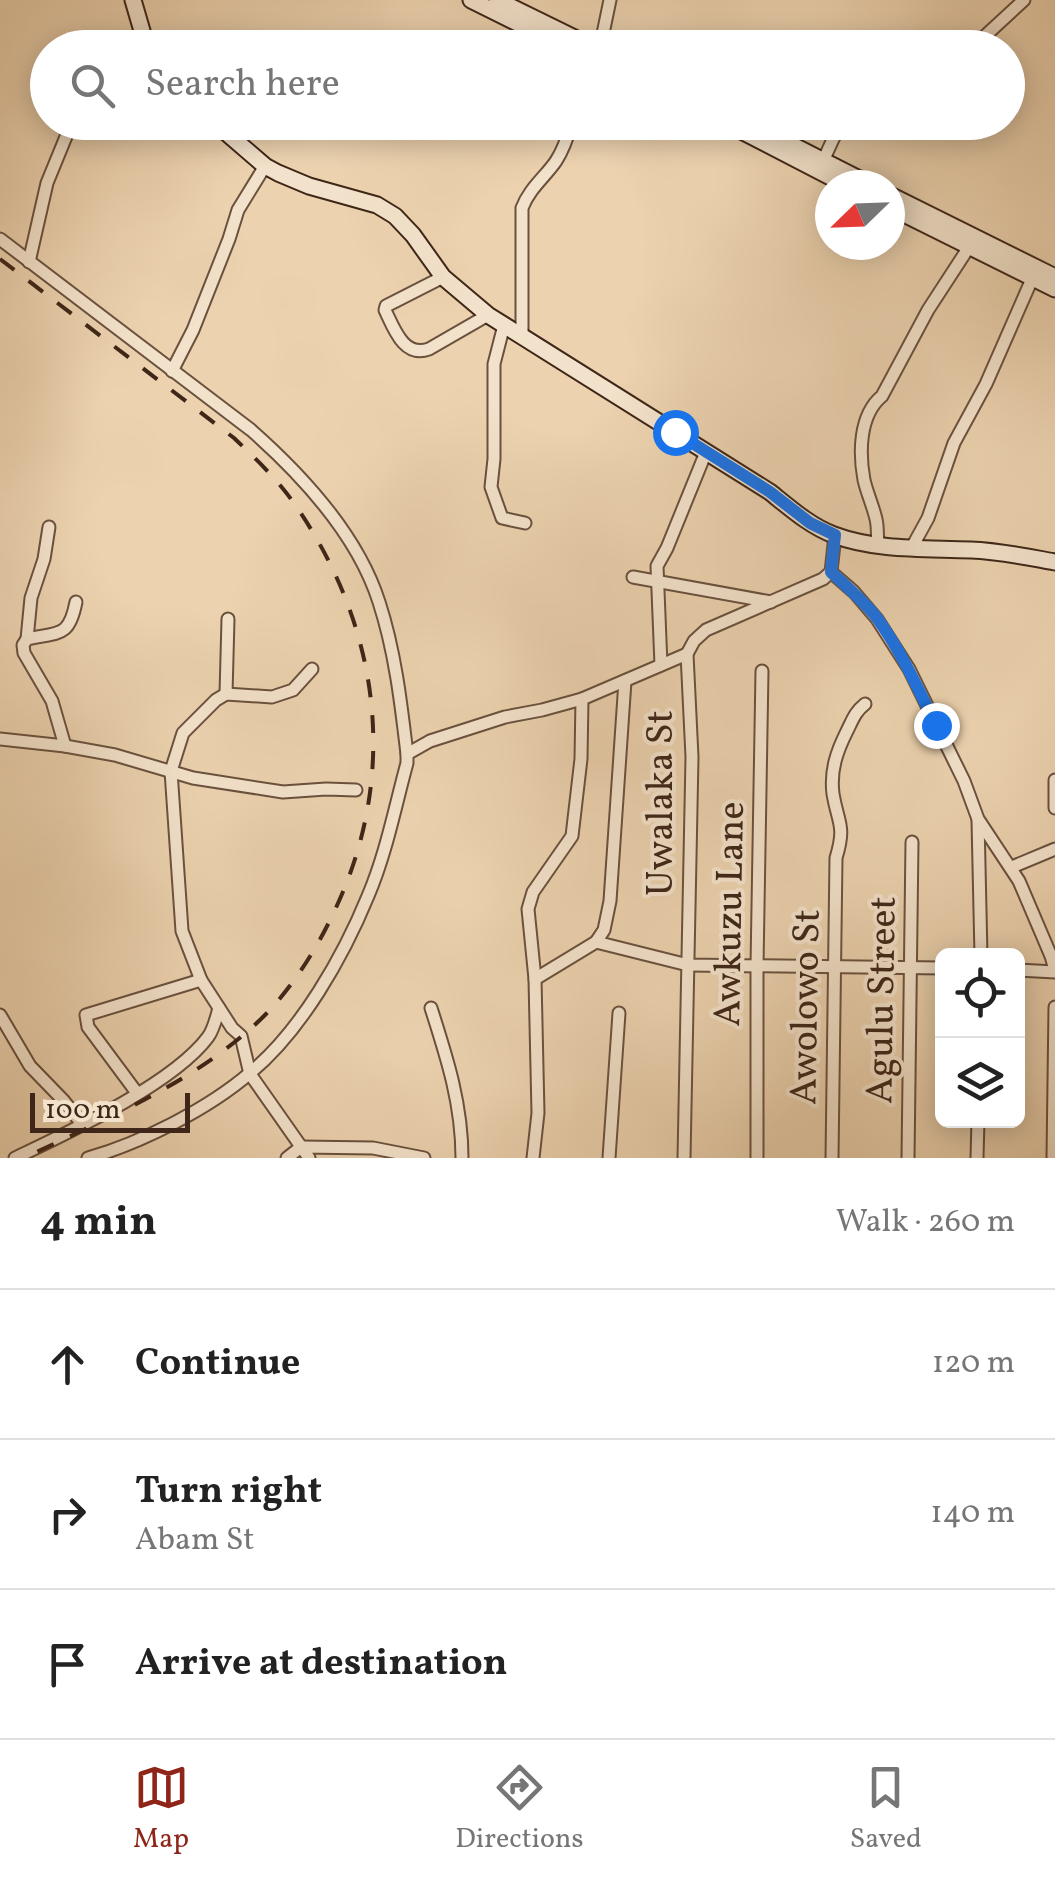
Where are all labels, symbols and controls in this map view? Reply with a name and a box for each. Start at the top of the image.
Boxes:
search box [30,30,1025,140]
icon: search [65,58,120,113]
text: Search here [145,59,340,112]
north arrow [815,170,905,260]
route start [653,410,699,456]
route end [914,703,960,749]
street label: Uwalaka St [636,710,689,896]
street label: Awkuzu Lane [703,801,760,1027]
street label: Agulu Street [855,896,912,1104]
street label: Awolowo St [779,909,836,1105]
map controls [935,948,1025,1128]
button: locate [935,948,1025,1038]
button: layers [935,1038,1025,1128]
scale bar [30,1088,190,1132]
text: 100 m [45,1091,120,1130]
text: 4 min [40,1194,157,1253]
text: Walk · 260 m [836,1201,1015,1245]
icon: ahead [40,1337,95,1392]
text: Continue [135,1338,300,1391]
text: 120 m [932,1342,1015,1386]
text: Turn right [135,1466,322,1519]
icon: right [40,1487,95,1542]
text: 140 m [930,1492,1015,1536]
text: Abam St [135,1519,255,1563]
icon: arrive [40,1637,95,1692]
text: Arrive at destination [135,1638,508,1691]
tab: Map [133,1760,189,1859]
tab: Directions [455,1760,584,1859]
tab: Saved [850,1760,922,1859]

